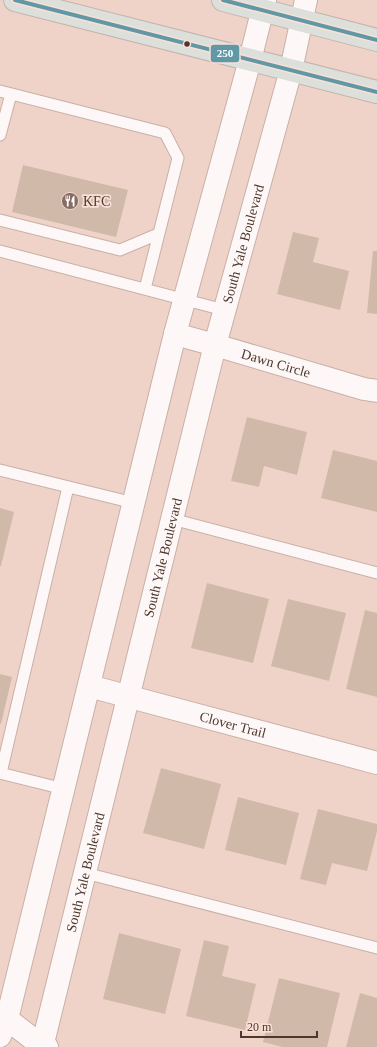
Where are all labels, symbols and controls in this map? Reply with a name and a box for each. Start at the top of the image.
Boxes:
unlabelled marker [182,39,192,49]
line badge: 250 [210,44,240,63]
text: 250 [217,47,234,59]
street label: South Yale Boulevard [219,183,267,305]
restaurant icon: KFC [60,191,80,211]
place label: KFC [83,194,110,209]
street label: Dawn Circle [240,346,312,380]
street label: South Yale Boulevard [141,496,185,619]
street label: Clover Trail [198,708,268,741]
street label: South Yale Boulevard [63,811,107,934]
scale bar [241,1013,317,1039]
text: 20 m [247,1020,272,1034]

